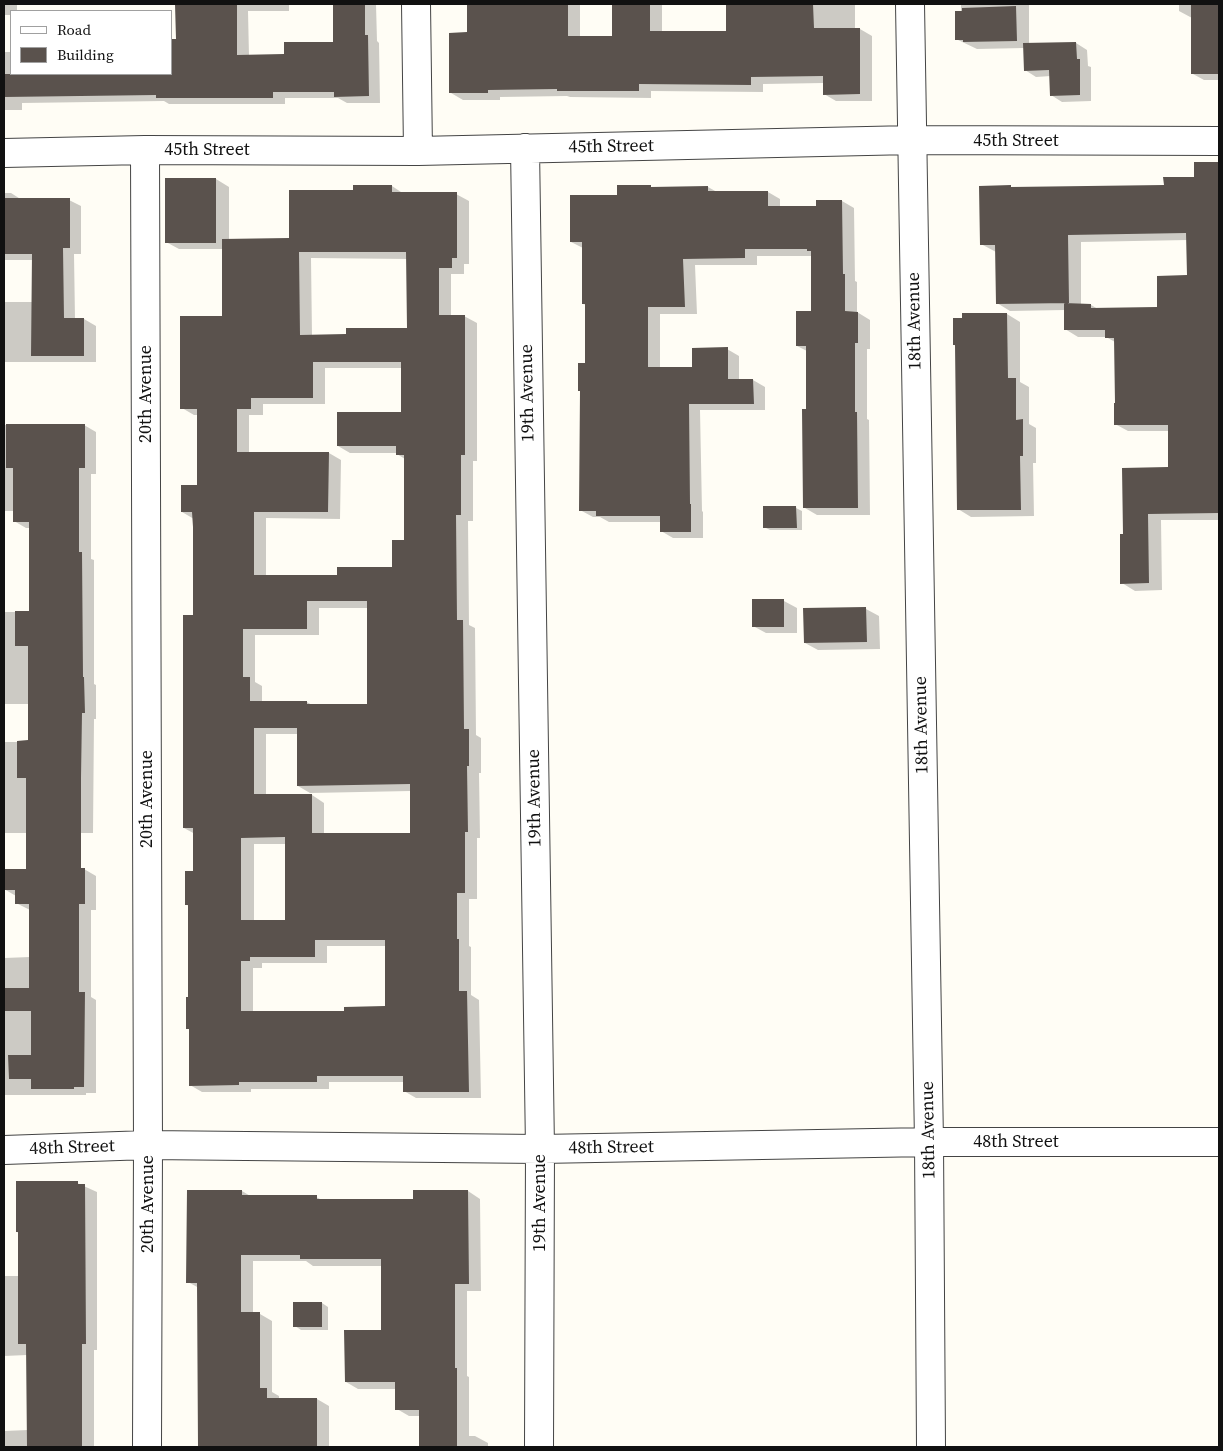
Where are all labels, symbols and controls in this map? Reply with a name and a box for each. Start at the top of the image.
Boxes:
legend [10,10,172,75]
text: Road [57,19,91,40]
text: Building [57,44,114,65]
street label: 45th Street [973,130,1059,152]
street label: 45th Street [568,135,654,159]
street label: 45th Street [164,139,250,161]
street label: 18th Avenue [903,272,927,370]
street label: 19th Avenue [516,344,540,442]
street label: 20th Avenue [135,345,157,443]
street label: 18th Avenue [910,676,934,774]
street label: 19th Avenue [523,749,547,847]
street label: 20th Avenue [136,750,158,848]
street label: 18th Avenue [917,1081,941,1179]
street label: 48th Street [973,1131,1059,1153]
street label: 48th Street [29,1136,115,1160]
street label: 48th Street [568,1136,654,1160]
street label: 19th Avenue [529,1154,551,1252]
street label: 20th Avenue [137,1155,159,1253]

